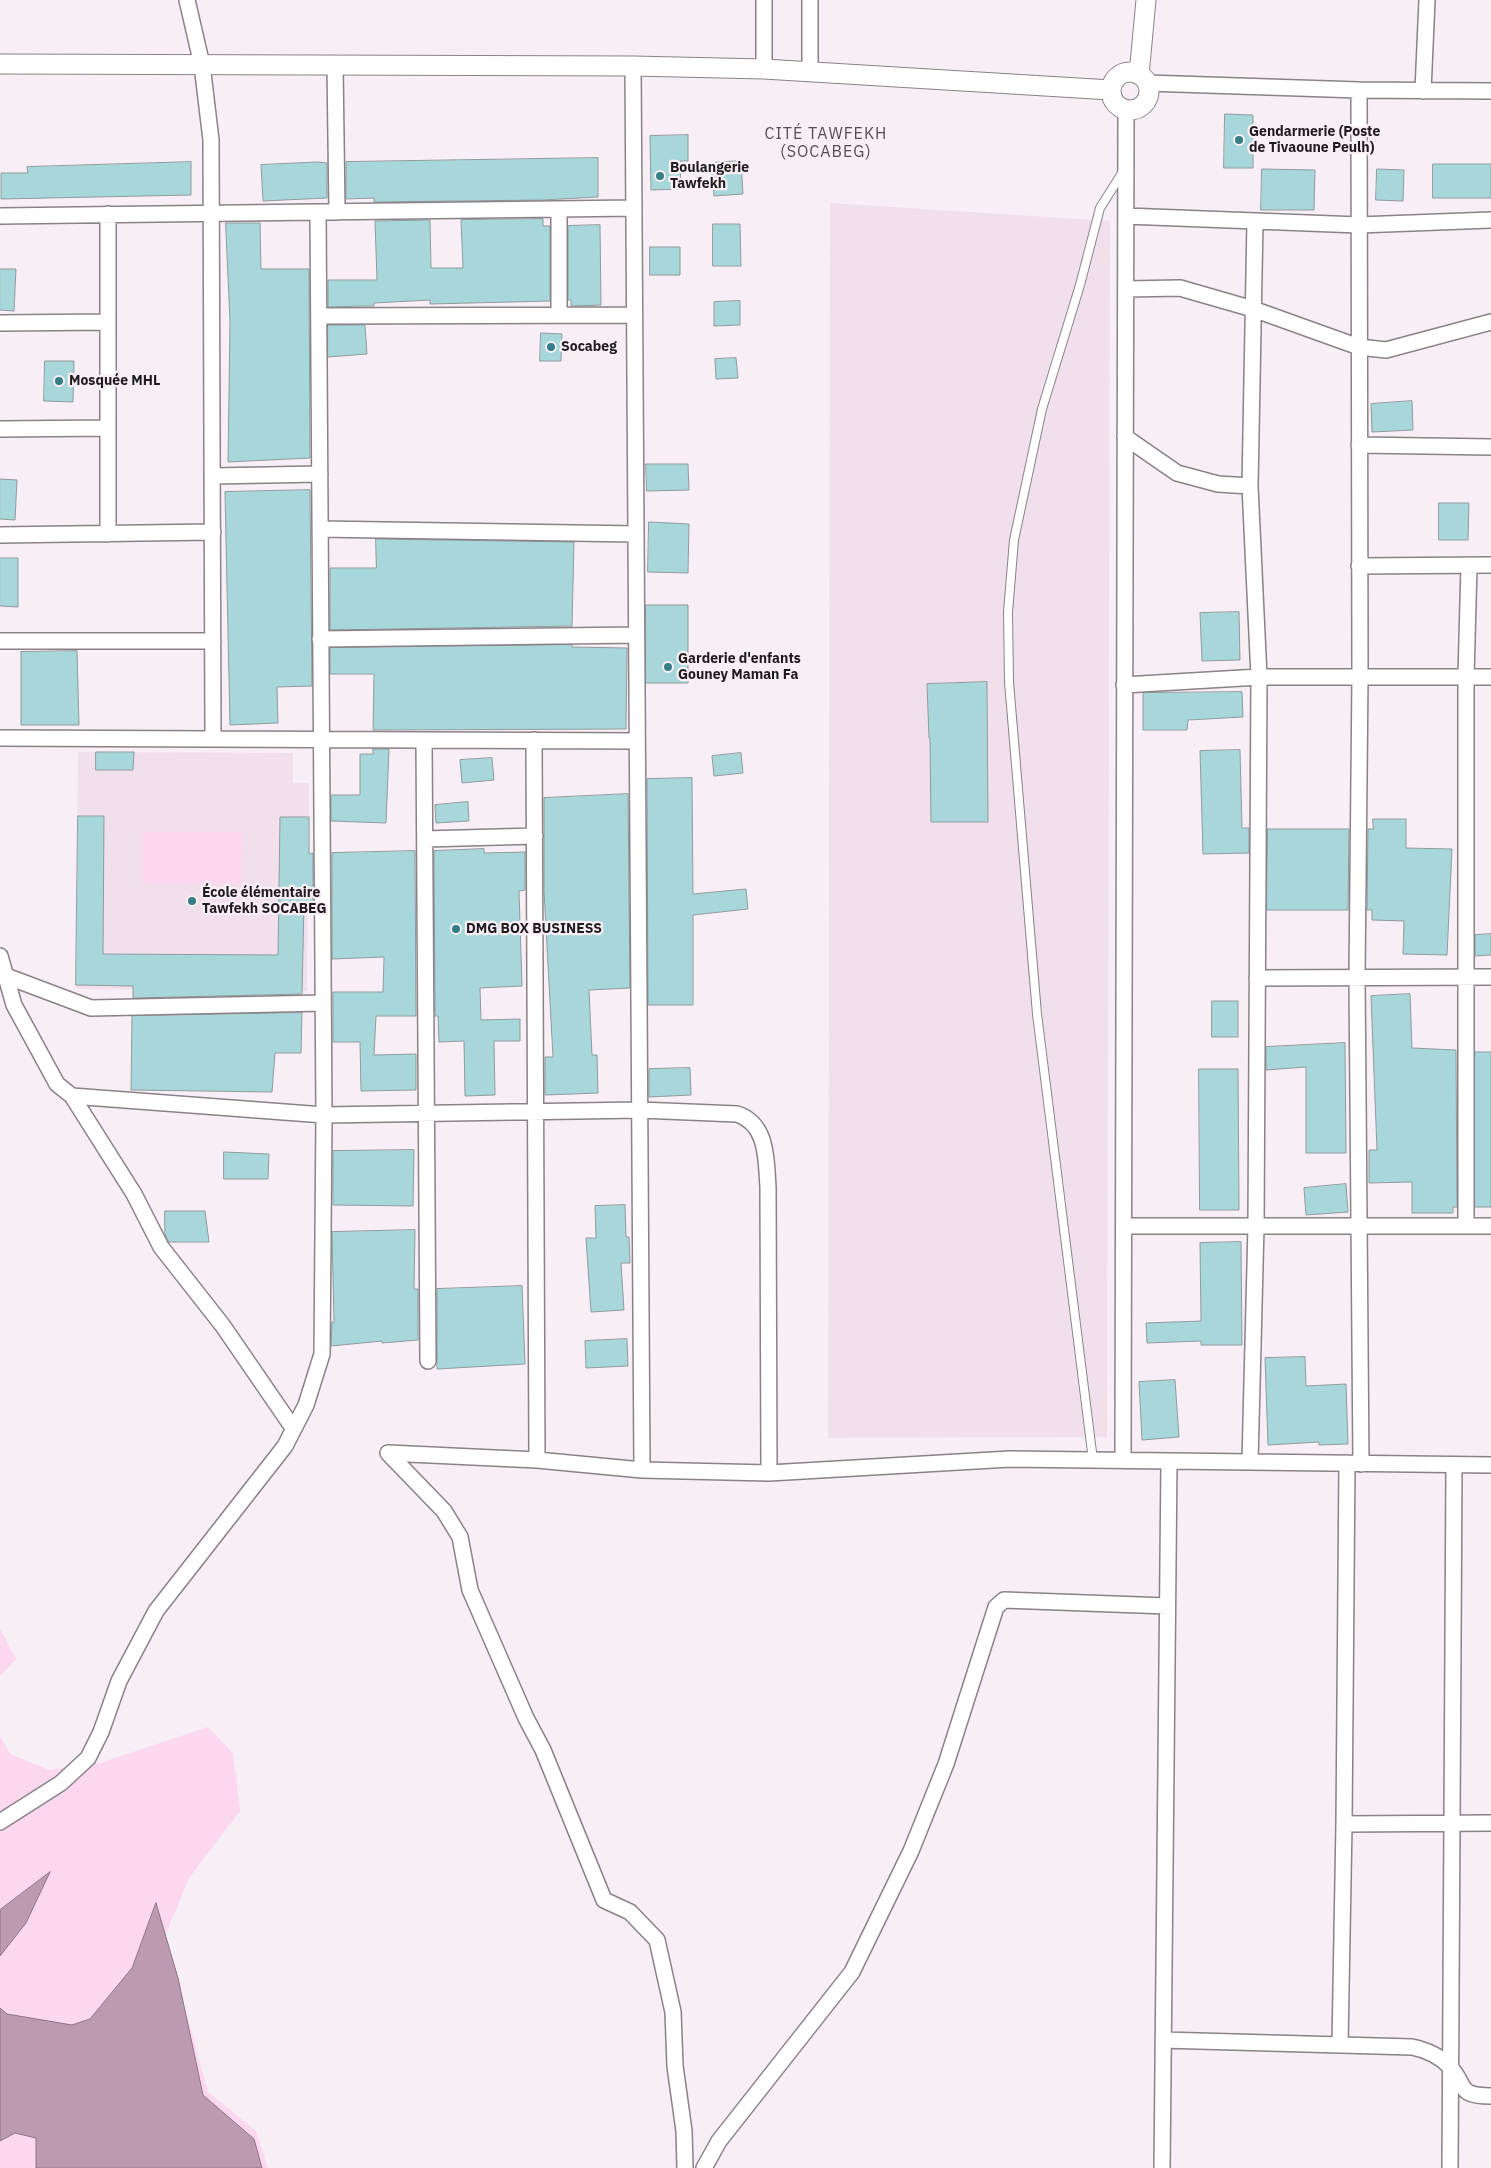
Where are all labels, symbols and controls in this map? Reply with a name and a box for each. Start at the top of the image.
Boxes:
district label: CITÉ TAWFEKH (SOCABEG) [763,124,889,162]
place label: Gendarmerie (Poste de Tivaoune Peulh) [1249,124,1380,156]
marker: Gendarmerie (Poste de Tivaoune Peulh) [1233,134,1245,146]
place label: Boulangerie Tawfekh [670,160,749,192]
marker: Boulangerie Tawfekh [654,170,666,182]
place label: Socabeg [561,339,617,355]
marker: Socabeg [545,341,557,353]
place label: Mosquée MHL [69,373,160,389]
marker: Mosquée MHL [53,375,65,387]
place label: Garderie d'enfants Gouney Maman Fa [678,651,801,684]
marker: Garderie d'enfants Gouney Maman Fa [662,661,674,673]
place label: École élémentaire Tawfekh SOCABEG [202,885,327,918]
marker: École élémentaire Tawfekh SOCABEG [186,895,198,907]
place label: DMG BOX BUSINESS [466,921,602,937]
marker: DMG BOX BUSINESS [450,923,462,935]

